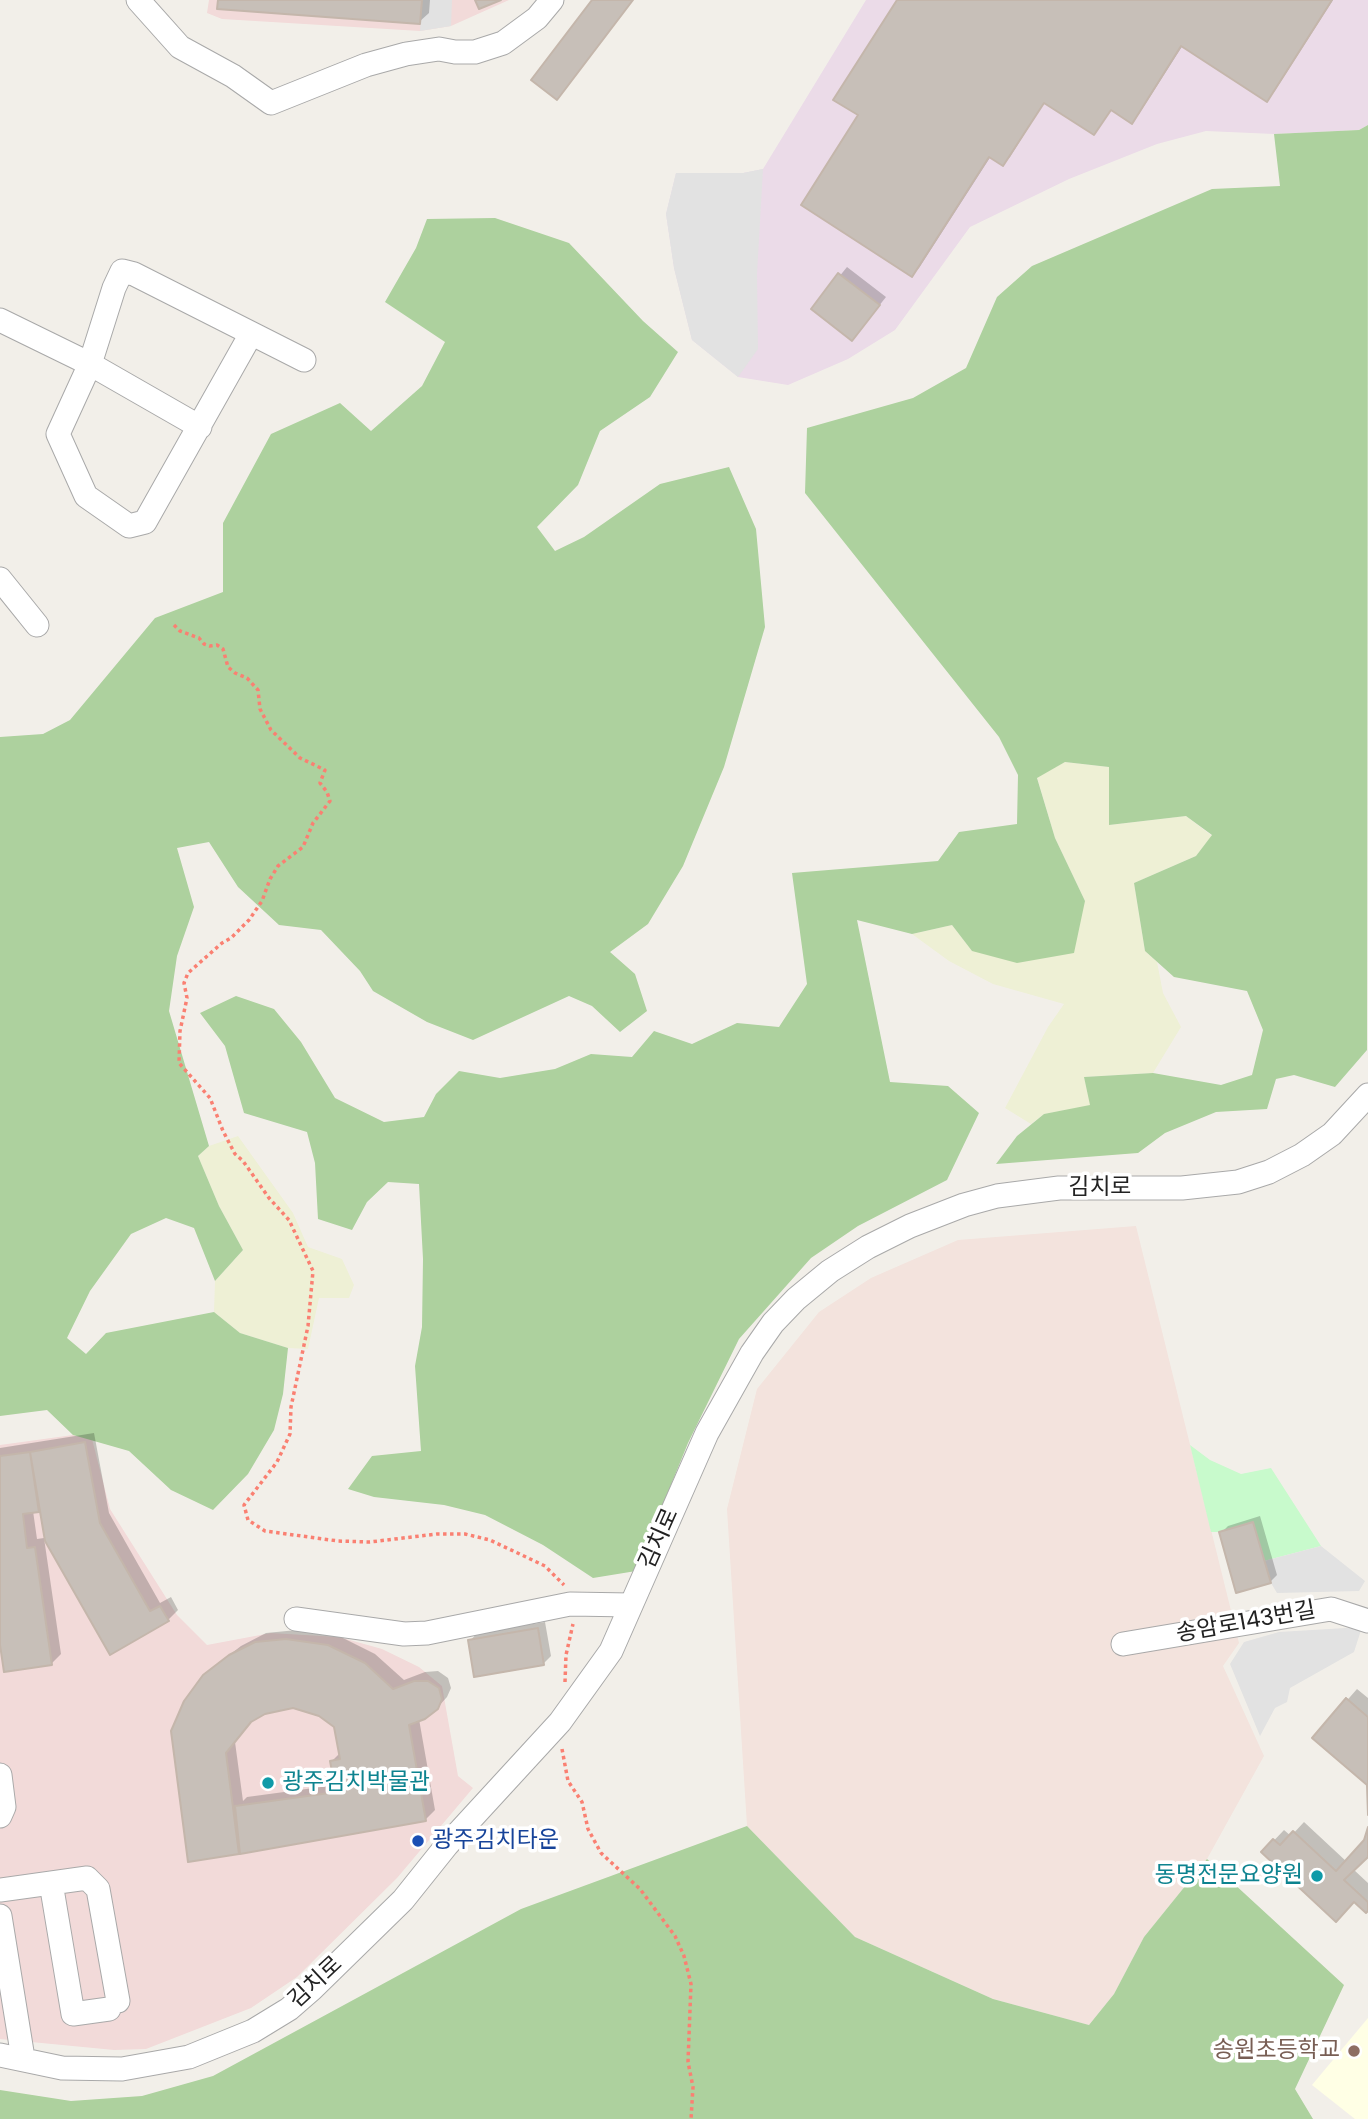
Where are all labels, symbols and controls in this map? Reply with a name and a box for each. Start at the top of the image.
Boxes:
street label: 김치로 [1068,1174,1132,1202]
street label: 김치로 [634,1504,686,1574]
street label: 송암로143번길 [1174,1597,1318,1649]
place label: 광주김치박물관 [282,1769,430,1797]
marker: 광주김치박물관 [260,1775,276,1791]
place label: 광주김치타운 [432,1827,559,1855]
marker: 광주김치타운 [410,1833,426,1849]
place label: 동명전문요양원 [1155,1862,1303,1890]
marker: 동명전문요양원 [1309,1868,1325,1884]
street label: 김치로 [283,1951,349,2015]
place label: 송원초등학교 [1213,2037,1340,2065]
marker: 송원초등학교 [1346,2043,1362,2059]

